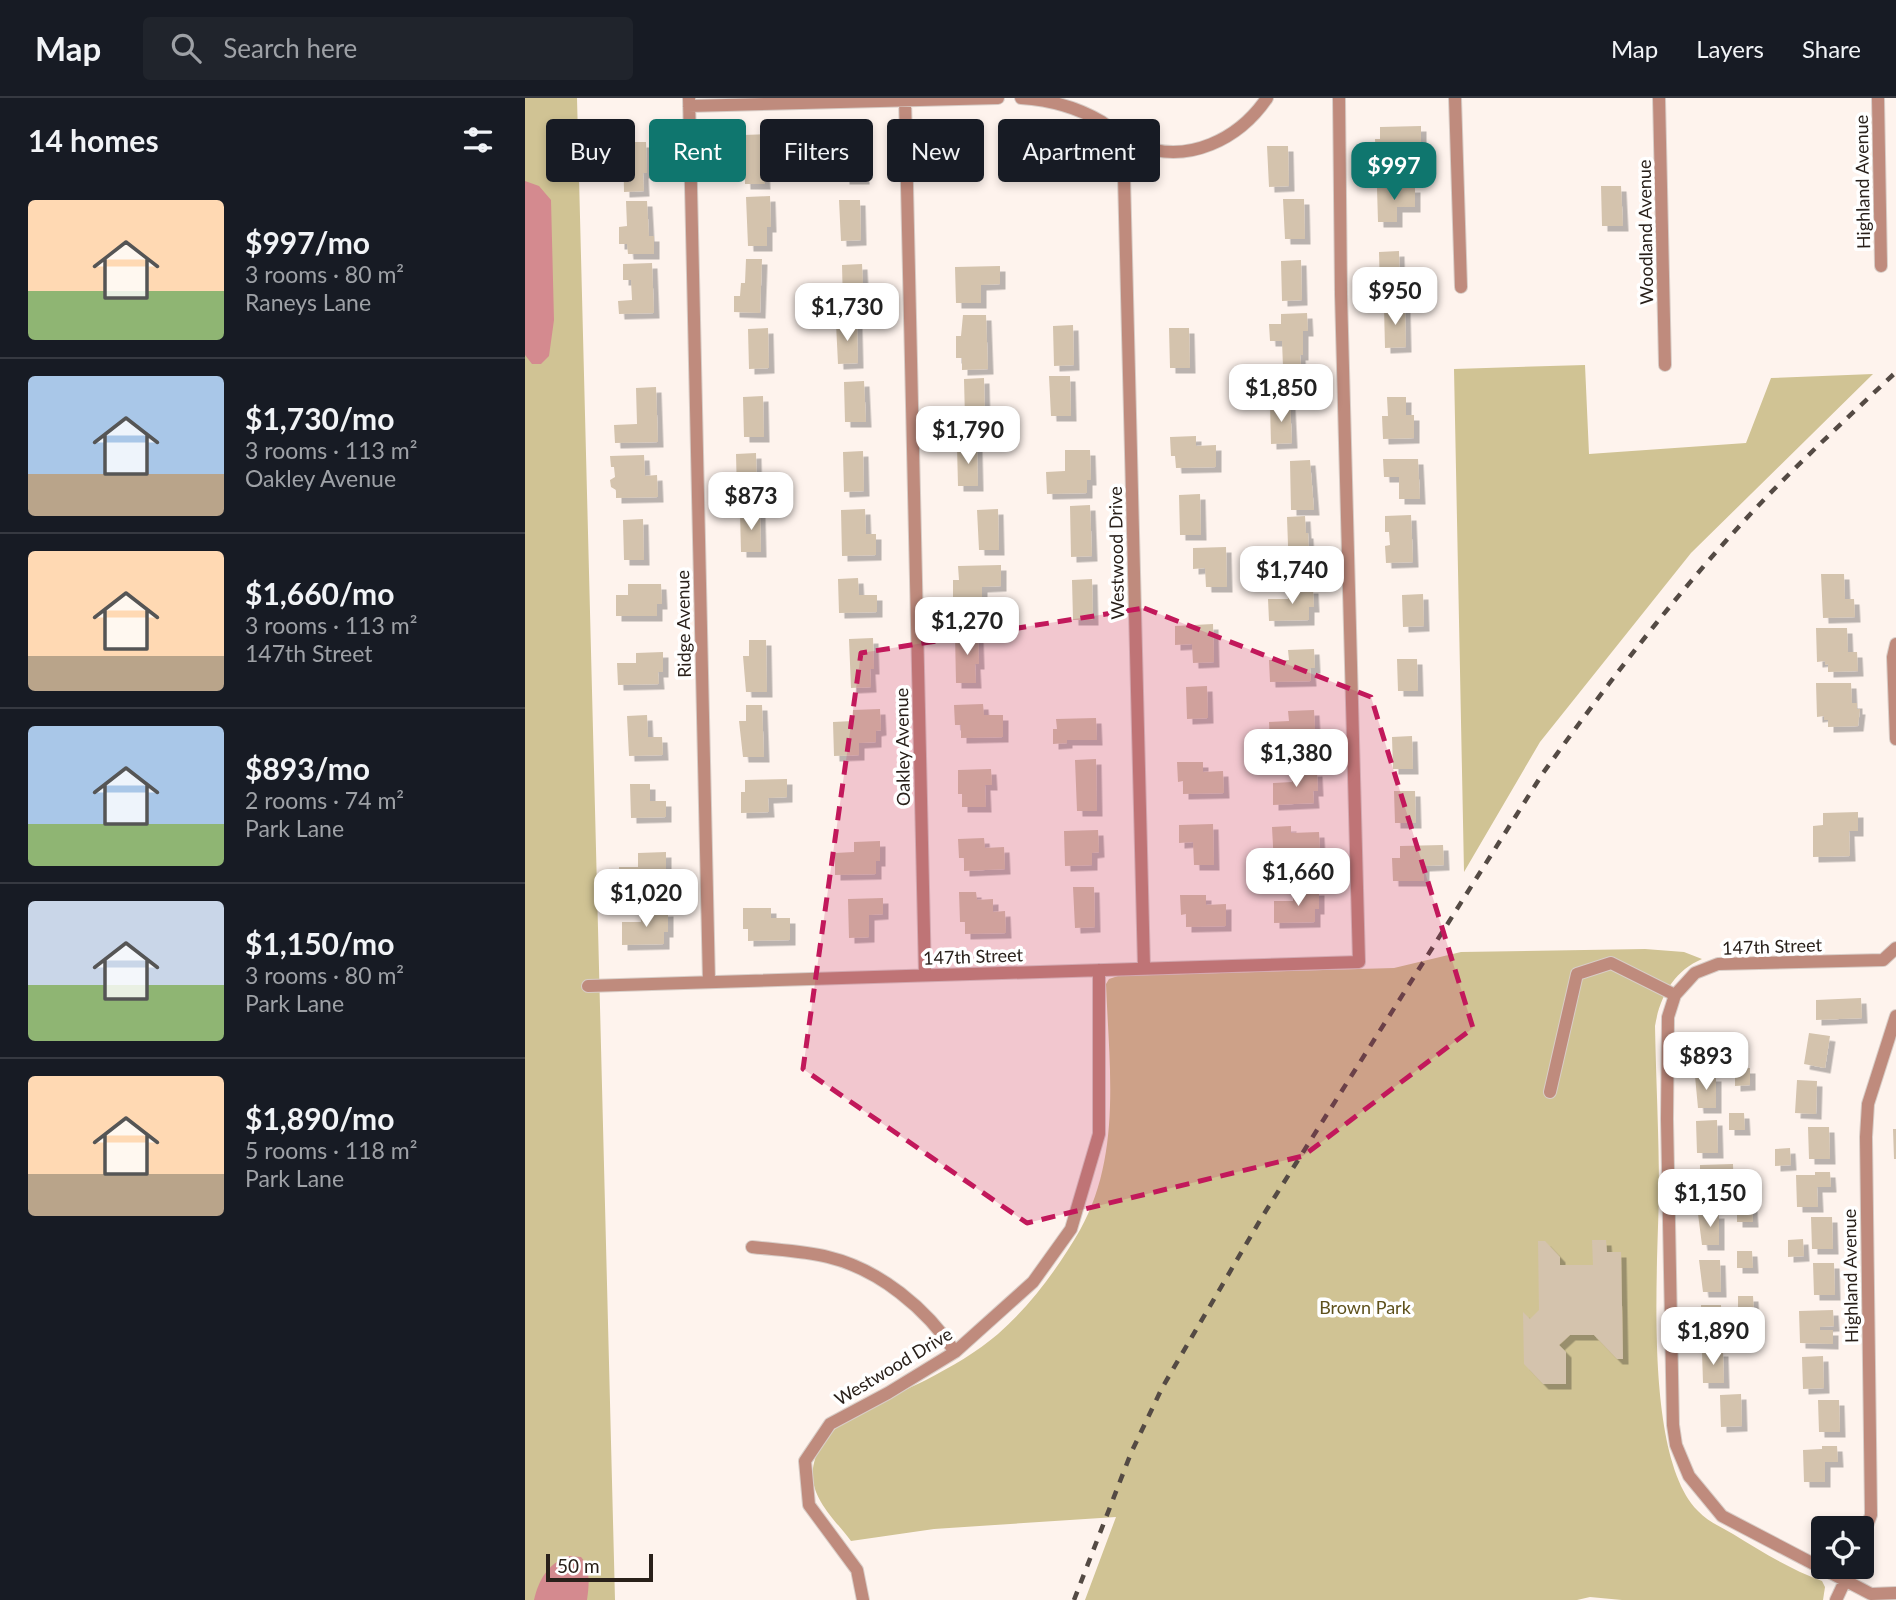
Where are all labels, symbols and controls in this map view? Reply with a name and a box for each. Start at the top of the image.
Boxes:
search box [143,17,633,80]
text: Map [35,28,101,68]
icon: search [167,29,205,67]
text: Search here [223,32,357,64]
text: Map [1611,34,1658,63]
text: Layers [1696,34,1764,63]
text: Share [1802,34,1861,63]
street label: Highland Avenue [1850,115,1874,249]
chip: Buy [546,119,635,182]
chip: Rent [649,119,746,182]
chip: Filters [760,119,873,182]
chip: New [887,119,984,182]
chip: Apartment [998,119,1160,182]
icon: filters [459,121,497,159]
text: 14 homes [28,122,159,158]
pin: $997 [1353,142,1435,202]
text: $997 [1367,151,1421,179]
street label: Woodland Avenue [1633,159,1657,305]
text: $997/mo [245,224,370,260]
icon: home [84,228,168,312]
text: 3 rooms · 80 m² [245,260,404,288]
pin: $950 [1354,268,1436,327]
text: $950 [1368,276,1422,304]
pin: $1,730 [790,284,904,343]
text: Raneys Lane [245,288,371,316]
text: $1,730 [811,292,883,320]
pin: $1,850 [1224,364,1338,424]
text: $1,850 [1245,373,1317,401]
text: $1,730/mo [245,400,394,436]
icon: home [84,404,168,488]
pin: $1,790 [911,406,1025,466]
text: $1,790 [932,415,1004,443]
text: 3 rooms · 113 m² [245,436,417,464]
text: Oakley Avenue [245,464,396,492]
pin: $873 [710,472,792,532]
text: $873 [724,481,778,509]
street label: Westwood Drive [1104,486,1128,620]
pin: $1,740 [1235,546,1349,606]
text: $1,740 [1256,555,1328,583]
street label: Ridge Avenue [671,570,695,678]
text: $1,660/mo [245,575,394,611]
icon: home [84,579,168,663]
pin: $1,270 [910,598,1024,657]
text: $1,270 [931,606,1003,634]
text: 3 rooms · 113 m² [245,611,417,639]
text: 147th Street [245,639,373,667]
street label: Oakley Avenue [890,688,914,806]
pin: $1,380 [1239,730,1353,789]
text: $1,380 [1260,738,1332,766]
text: $893/mo [245,750,370,786]
icon: home [84,754,168,838]
text: 2 rooms · 74 m² [245,786,404,814]
text: Park Lane [245,814,344,842]
pin: $1,660 [1241,848,1355,908]
text: $1,660 [1262,857,1334,885]
pin: $1,020 [589,870,703,929]
text: $1,020 [610,878,682,906]
text: $1,150/mo [245,925,394,961]
icon: home [84,929,168,1013]
street label: 147th Street [1722,933,1823,959]
street label: 147th Street [923,943,1024,969]
text: 3 rooms · 80 m² [245,961,404,989]
text: Park Lane [245,989,344,1017]
pin: $893 [1665,1032,1747,1092]
text: $893 [1679,1041,1733,1069]
text: $1,890/mo [245,1100,394,1136]
icon: home [84,1104,168,1188]
text: 5 rooms · 118 m² [245,1136,417,1164]
text: Park Lane [245,1164,344,1192]
pin: $1,150 [1653,1170,1767,1229]
text: $1,150 [1674,1178,1746,1206]
street label: Highland Avenue [1838,1209,1862,1343]
park label: Brown Park [1319,1296,1412,1318]
pin: $1,890 [1656,1308,1770,1367]
text: $1,890 [1677,1316,1749,1344]
street label: Westwood Drive [830,1322,956,1410]
map controls [1811,1516,1874,1579]
button: locate [1811,1516,1874,1579]
scale bar [546,1551,653,1583]
text: 50 m [557,1554,600,1577]

